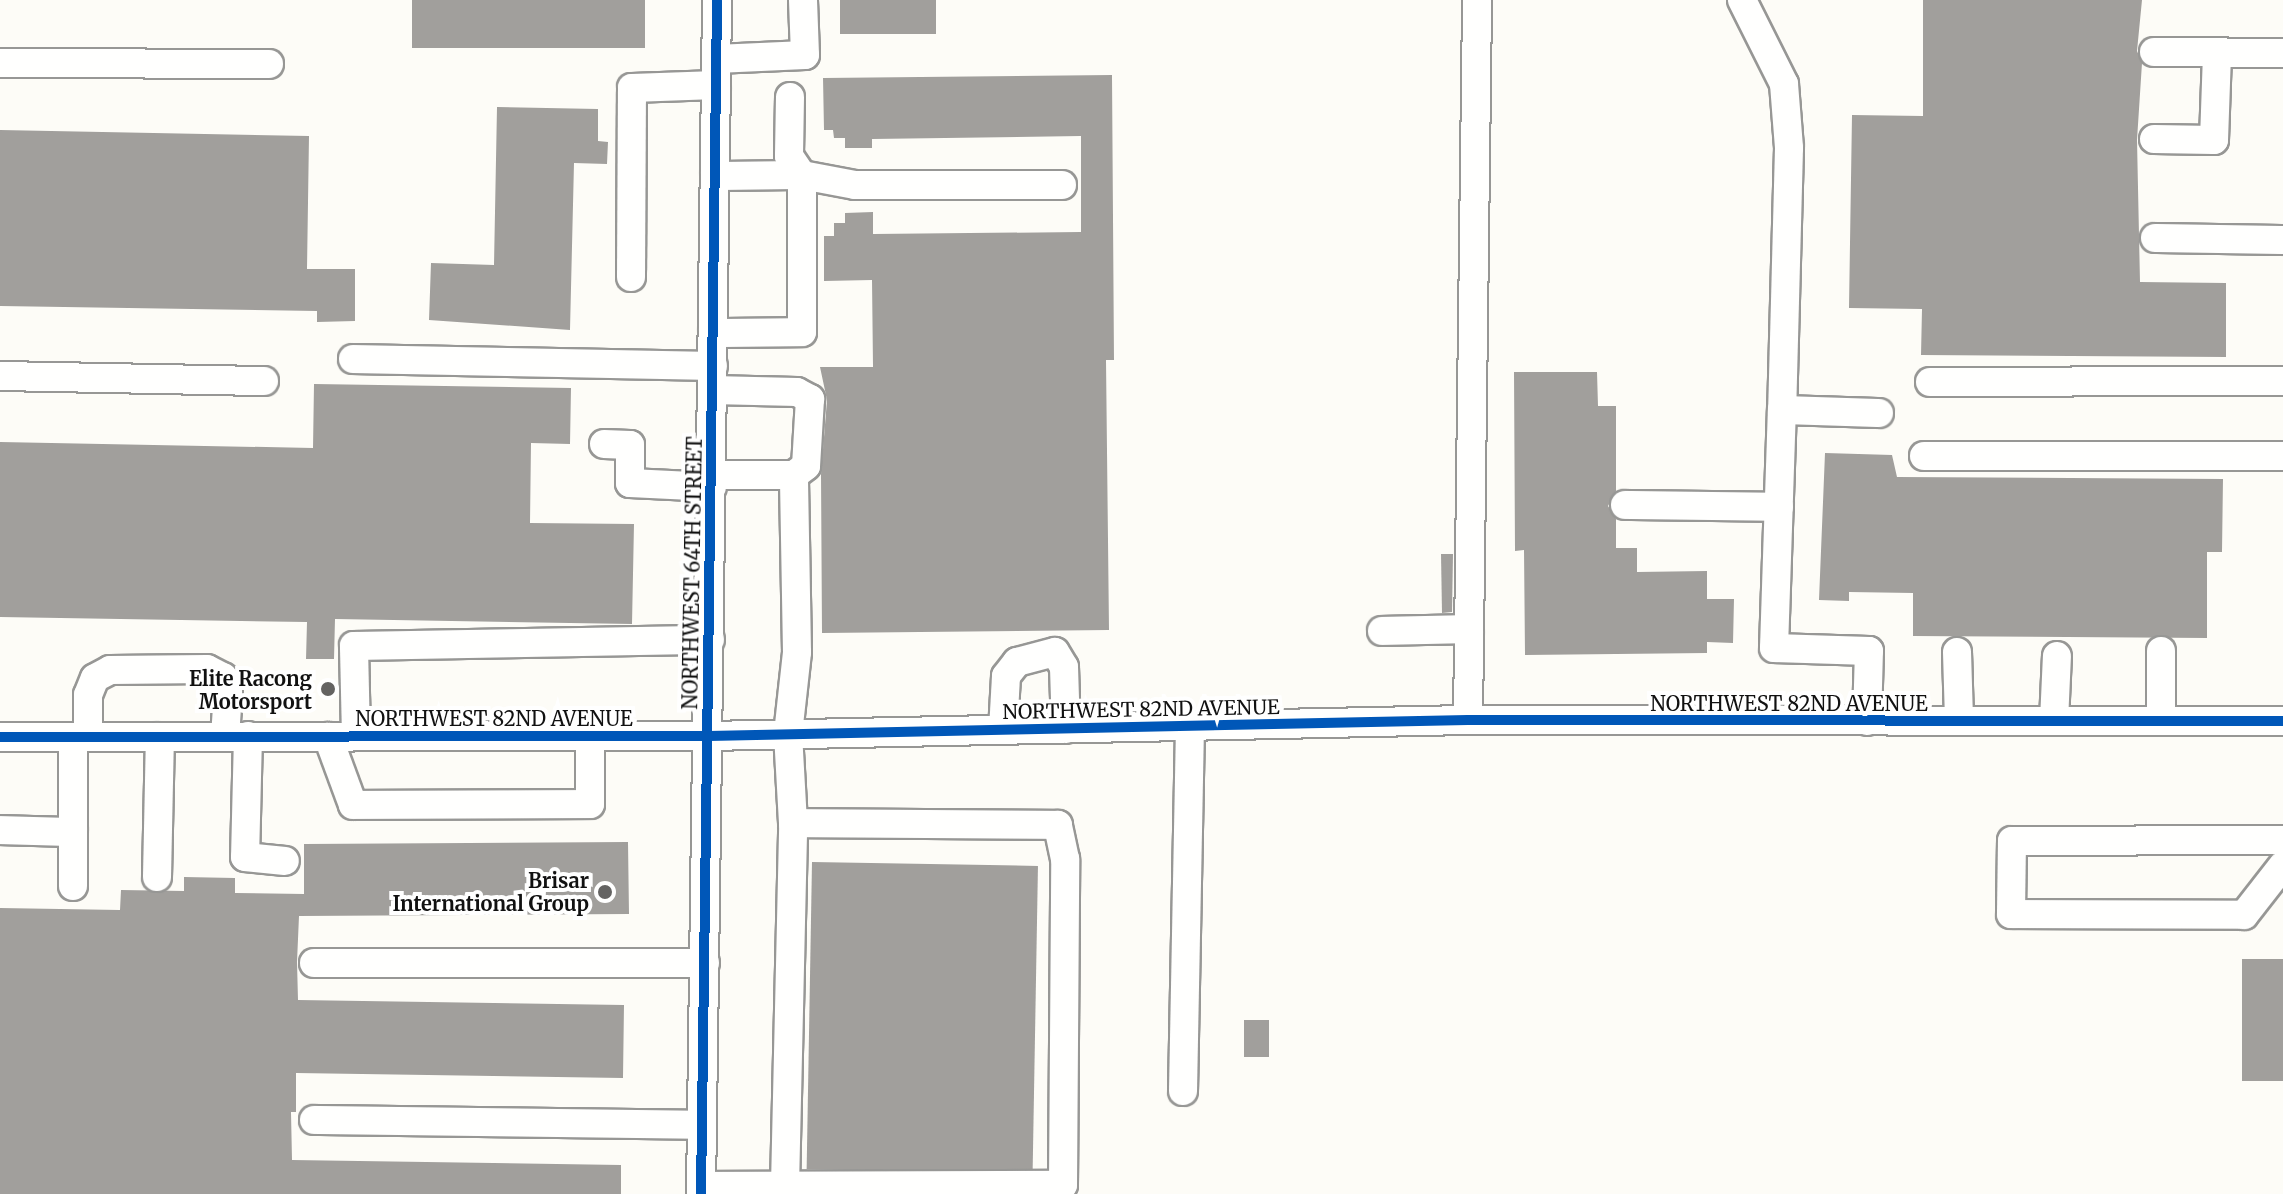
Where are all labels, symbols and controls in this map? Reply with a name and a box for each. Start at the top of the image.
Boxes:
street label: NORTHWEST 64TH STREET [678,436,706,710]
place label: Elite Racong Motorsport [189,666,312,713]
marker: Elite Racong Motorsport [319,680,337,698]
street label: NORTHWEST 82ND AVENUE [1650,691,1928,715]
street label: NORTHWEST 82ND AVENUE [1002,695,1280,723]
street label: NORTHWEST 82ND AVENUE [355,706,633,730]
place label: Brisar International Group [392,868,589,915]
marker: Brisar International Group [596,883,614,901]

